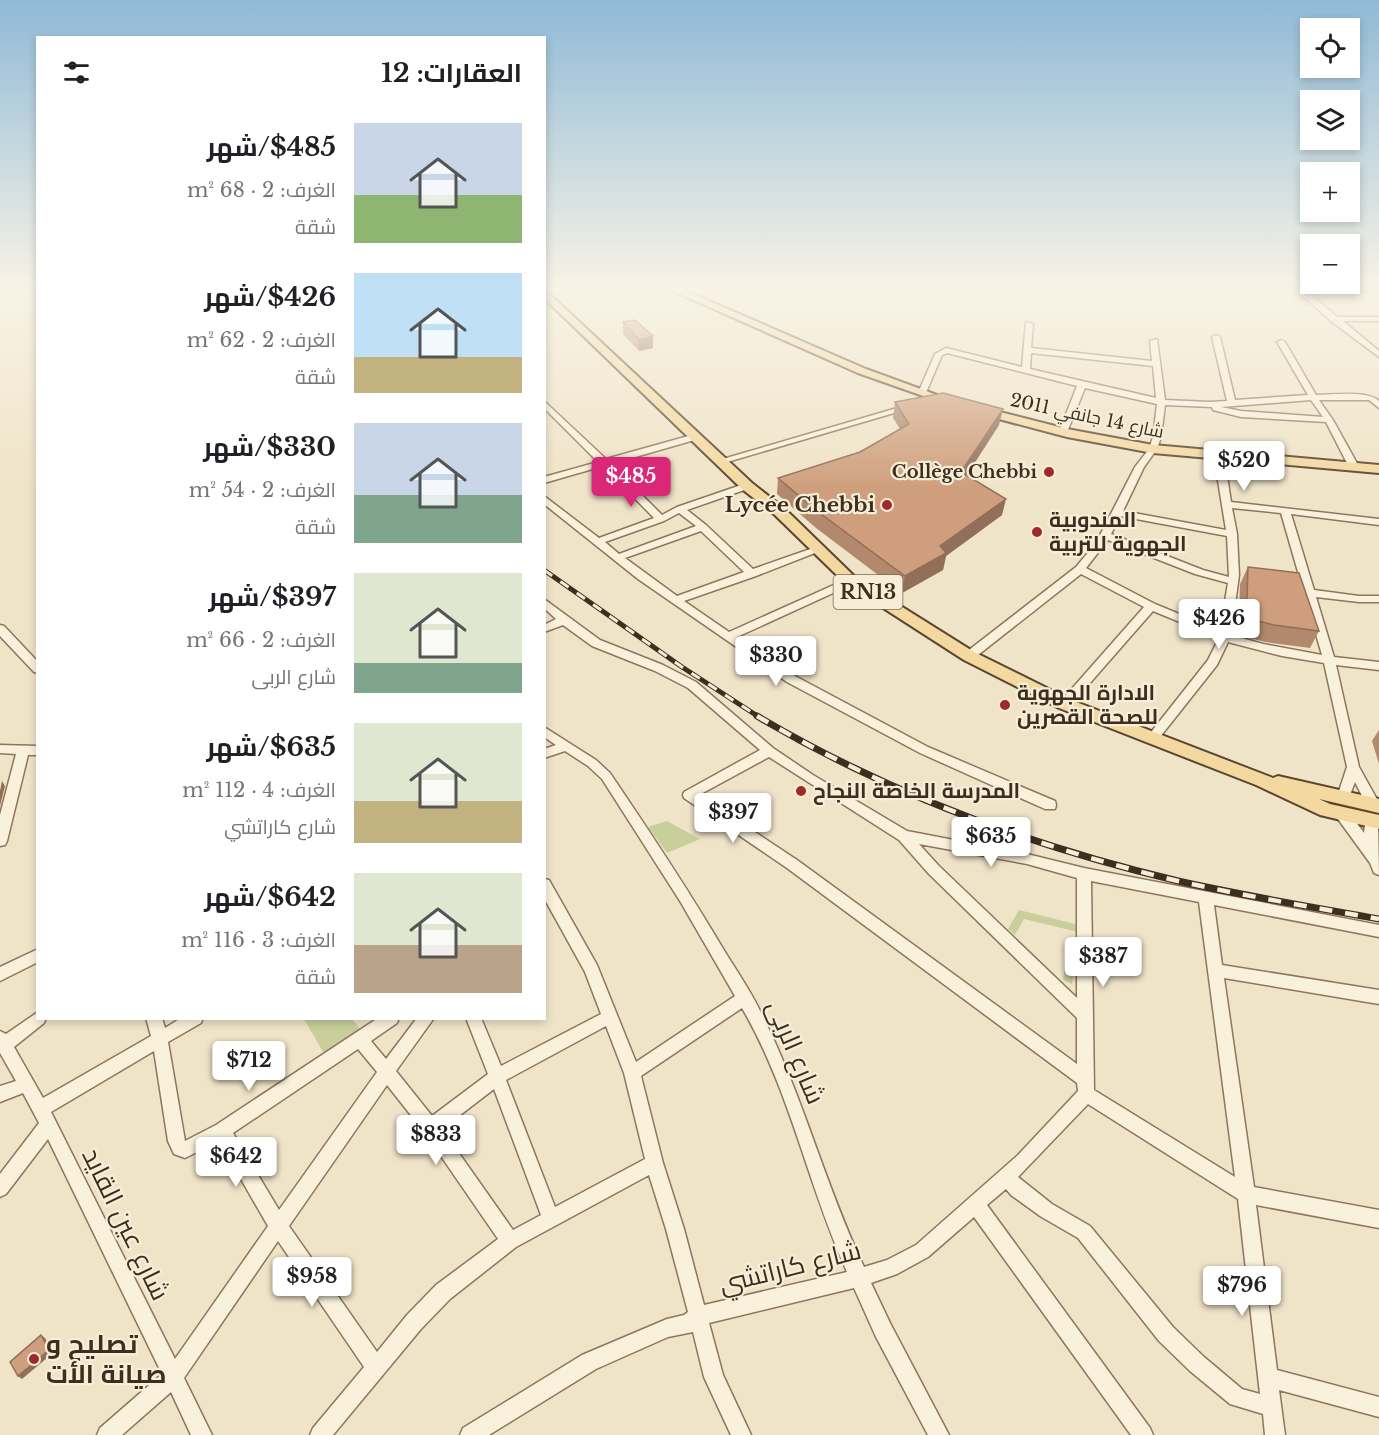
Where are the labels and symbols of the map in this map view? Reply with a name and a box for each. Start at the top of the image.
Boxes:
street label: شارع 14 جانفي 2011 [1008,389,1166,446]
pin: $520 [1208,441,1280,492]
pin: $485 [595,457,667,508]
place label: Collège Chebbi [892,461,1037,483]
marker: Collège Chebbi [1042,465,1056,479]
place label: Lycée Chebbi [725,492,875,518]
marker: Lycée Chebbi [880,498,894,512]
place label: المندوبية الجهوية للتربية [1049,507,1187,557]
marker: المندوبية الجهوية للتربية [1030,525,1044,539]
road number: RN13 [834,575,902,609]
pin: $426 [1183,599,1255,650]
pin: $330 [740,636,812,687]
place label: الادارة الجهوية للصحة القصرين [1017,680,1158,730]
marker: الادارة الجهوية للصحة القصرين [998,698,1012,712]
place label: المدرسة الخاصة النجاح [813,778,1020,805]
marker: المدرسة الخاصة النجاح [794,784,808,798]
pin: $397 [697,793,769,844]
pin: $635 [955,817,1027,868]
pin: $387 [1067,937,1139,988]
street label: شارع الربى [759,995,832,1109]
pin: $712 [213,1041,285,1092]
pin: $833 [400,1115,472,1166]
pin: $642 [200,1137,272,1188]
street label: شارع عين القايد [74,1142,177,1306]
street label: شارع كاراتشي [716,1234,865,1303]
pin: $958 [276,1257,348,1308]
pin: $796 [1206,1266,1278,1317]
place label: تصليح و صيانة الأت [46,1328,167,1390]
marker: تصليح و صيانة الأت [27,1352,41,1366]

